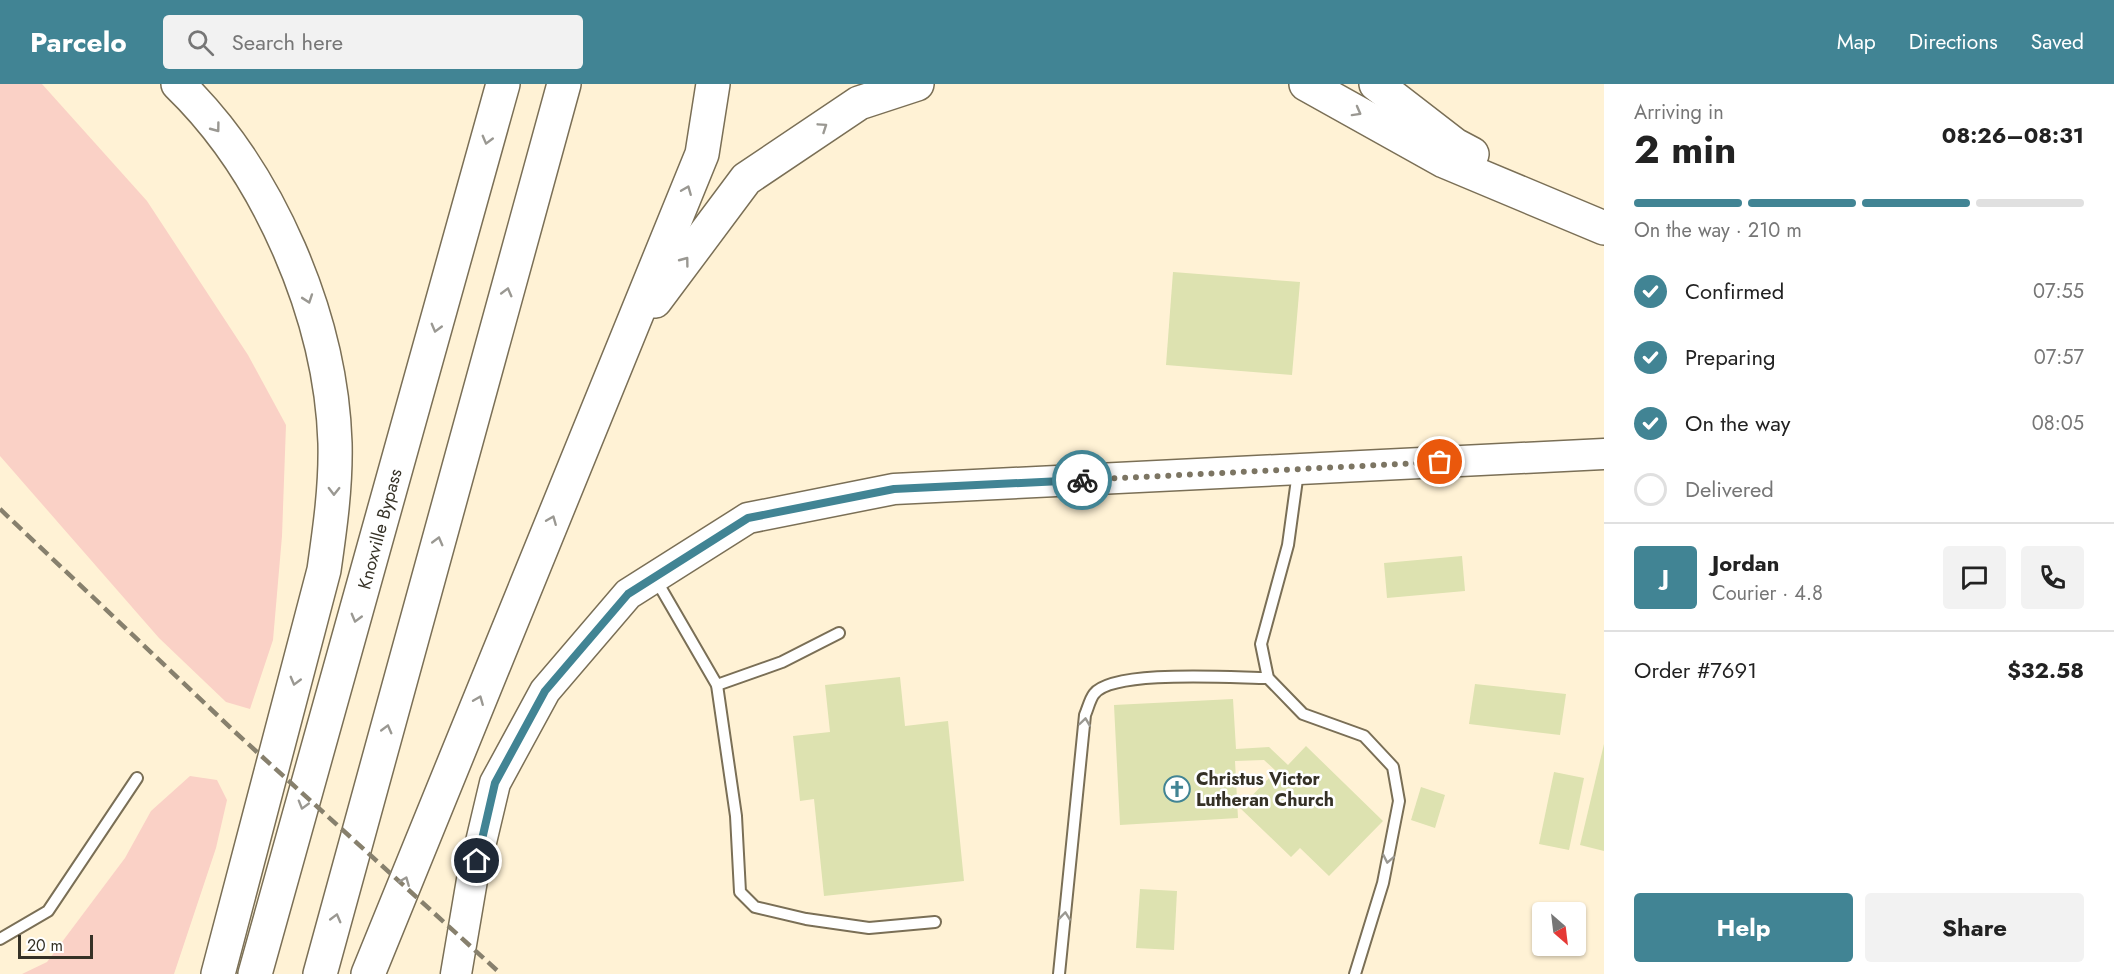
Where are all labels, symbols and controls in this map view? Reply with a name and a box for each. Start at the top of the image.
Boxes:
search box [163,15,583,69]
text: Parcelo [30,22,127,63]
icon: search [184,26,217,59]
text: Search here [232,26,343,58]
text: Map [1837,27,1876,57]
text: Directions [1909,27,1998,57]
text: Saved [2031,27,2084,57]
text: Arriving in [1634,98,1724,127]
one-way arrow [1351,105,1361,116]
text: 08:26–08:31 [1942,119,2084,151]
text: 2 min [1634,121,1736,178]
one-way arrow [208,122,219,133]
one-way arrow [816,123,827,134]
one-way arrow [482,135,495,145]
one-way arrow [680,185,692,196]
text: On the way · 210 m [1634,216,1802,245]
one-way arrow [678,256,689,267]
icon: check [1634,275,1667,308]
text: Confirmed [1685,275,1784,307]
text: 07:55 [2033,277,2084,306]
one-way arrow [499,288,512,298]
one-way arrow [300,293,313,304]
one-way arrow [430,323,443,333]
icon: check [1634,341,1667,374]
text: Preparing [1685,341,1776,373]
text: 07:57 [2034,343,2084,372]
icon: check [1634,407,1667,440]
text: On the way [1685,407,1790,439]
text: 08:05 [2032,409,2084,438]
pin [1414,436,1465,487]
icon: bag [1423,445,1456,478]
courier [1052,450,1112,510]
icon: bike [1066,464,1099,497]
street label: Knoxville Bypass [351,466,409,592]
text: Delivered [1685,473,1774,505]
one-way arrow [328,486,340,495]
one-way arrow [545,515,557,526]
one-way arrow [431,536,444,546]
button: chat [1943,546,2006,609]
button: phone [2021,546,2084,609]
text: Jordan [1712,547,1779,579]
text: J [1662,561,1669,593]
text: Courier · 4.8 [1712,579,1823,608]
one-way arrow [351,612,363,623]
text: Order #7691 [1634,654,1757,686]
text: $32.58 [2007,654,2084,686]
one-way arrow [290,675,302,686]
one-way arrow [472,696,484,707]
one-way arrow [1078,717,1090,727]
one-way arrow [380,725,392,735]
place label: Christus Victor Lutheran Church [1196,766,1334,813]
church icon: Christus Victor Lutheran Church [1162,774,1192,804]
one-way arrow [298,800,310,810]
pin [451,835,502,886]
icon: home [460,844,493,877]
one-way arrow [1382,853,1395,863]
one-way arrow [398,876,410,887]
button: Help [1634,893,1853,962]
button: Share [1865,893,2084,962]
north arrow [1532,902,1586,956]
map controls [1532,902,1586,956]
one-way arrow [1058,911,1071,920]
one-way arrow [329,913,341,923]
scale bar [18,932,93,960]
text: 20 m [27,934,63,957]

